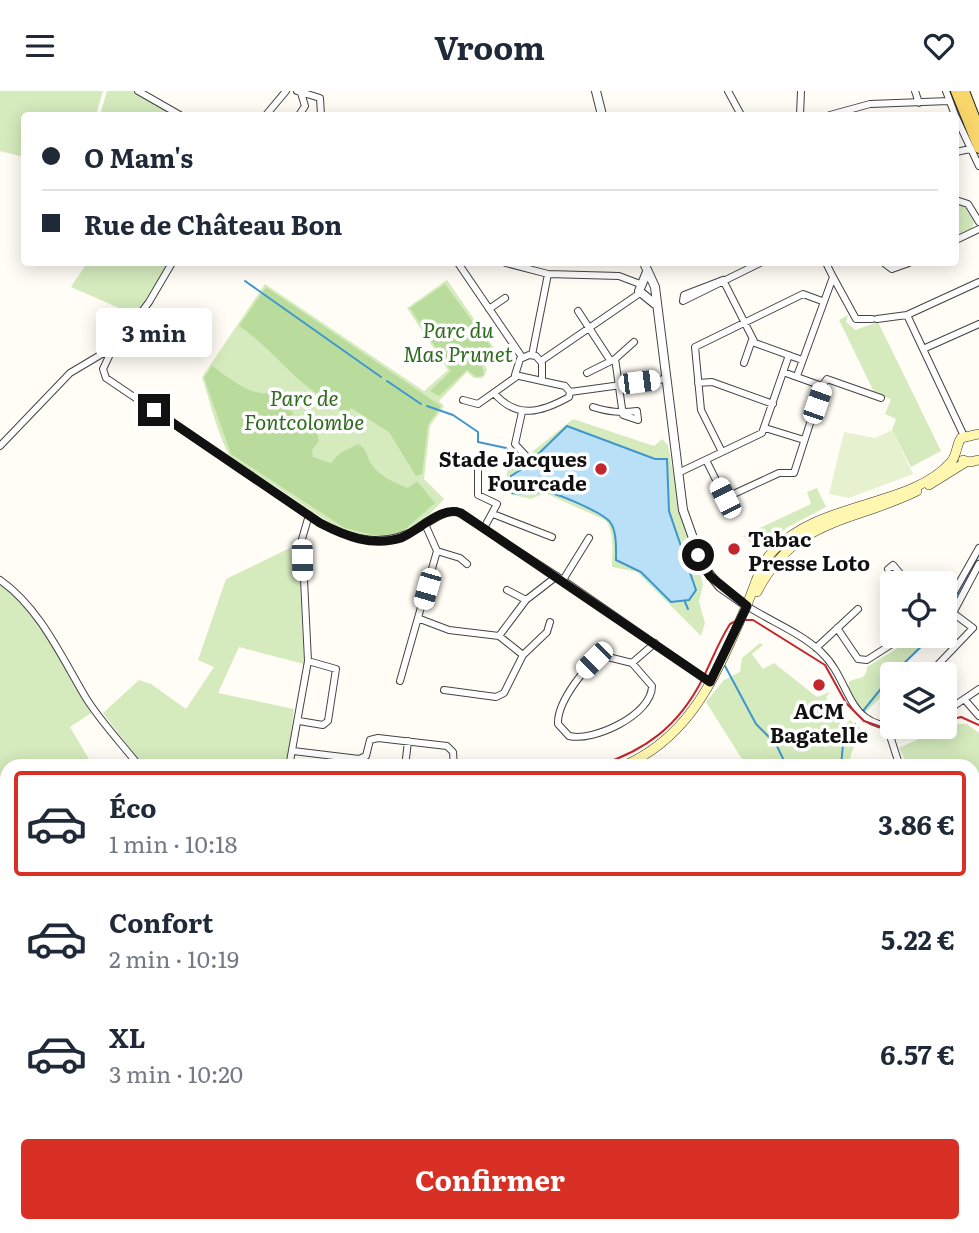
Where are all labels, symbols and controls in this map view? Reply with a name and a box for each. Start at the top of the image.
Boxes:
text: Vroom [434,22,545,70]
icon: menu [21,27,59,65]
icon: heart [920,27,958,65]
text: O Mam's [84,137,193,176]
text: Rue de Château Bon [84,204,342,243]
callout: 3 min [96,309,212,357]
park label: Parc du Mas Prunet [403,313,514,368]
text: 3 min [122,315,186,349]
car [617,369,662,395]
car [801,380,834,426]
park label: Parc de Fontcolombe [244,381,364,436]
route end [138,394,170,426]
place label: Stade Jacques Fourcade [439,442,587,497]
marker: Stade Jacques Fourcade [593,461,609,477]
car [707,475,744,521]
place label: Tabac Presse Loto [748,522,870,577]
car [292,539,313,581]
route start [682,539,714,571]
marker: Tabac Presse Loto [726,541,742,557]
car [412,566,443,612]
map controls [880,571,957,739]
button: locate [880,571,957,648]
car [572,638,617,682]
button: layers [880,662,957,739]
marker: ACM Bagatelle [811,677,827,693]
place label: ACM Bagatelle [770,694,868,749]
text: Éco [109,787,157,826]
icon: car [25,792,88,855]
text: 3.86 € [878,804,955,843]
text: 1 min · 10:18 [109,826,237,860]
text: Confort [109,902,213,941]
icon: car [25,907,88,970]
text: 5.22 € [881,919,955,958]
text: 2 min · 10:19 [109,941,239,975]
text: XL [109,1017,146,1056]
icon: car [25,1022,88,1085]
text: 6.57 € [880,1034,955,1073]
text: 3 min · 10:20 [109,1056,243,1090]
button: Confirmer [21,1139,959,1219]

